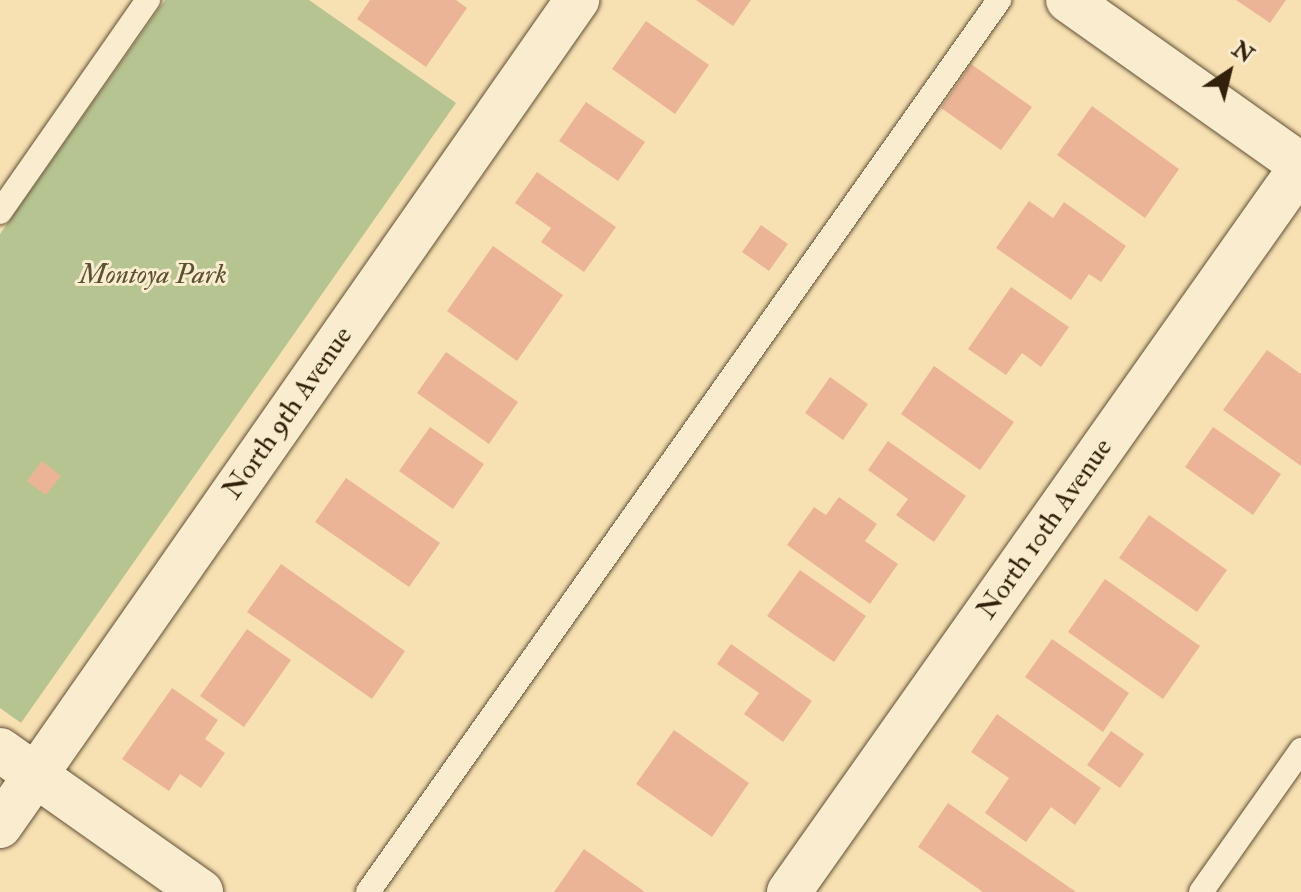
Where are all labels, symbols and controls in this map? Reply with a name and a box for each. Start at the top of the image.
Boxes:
north arrow [1189,32,1269,112]
text: N [1227,35,1259,69]
park label: Montoya Park [79,258,227,292]
street label: North 9th Avenue [216,320,360,506]
street label: North 10th Avenue [970,432,1120,626]

